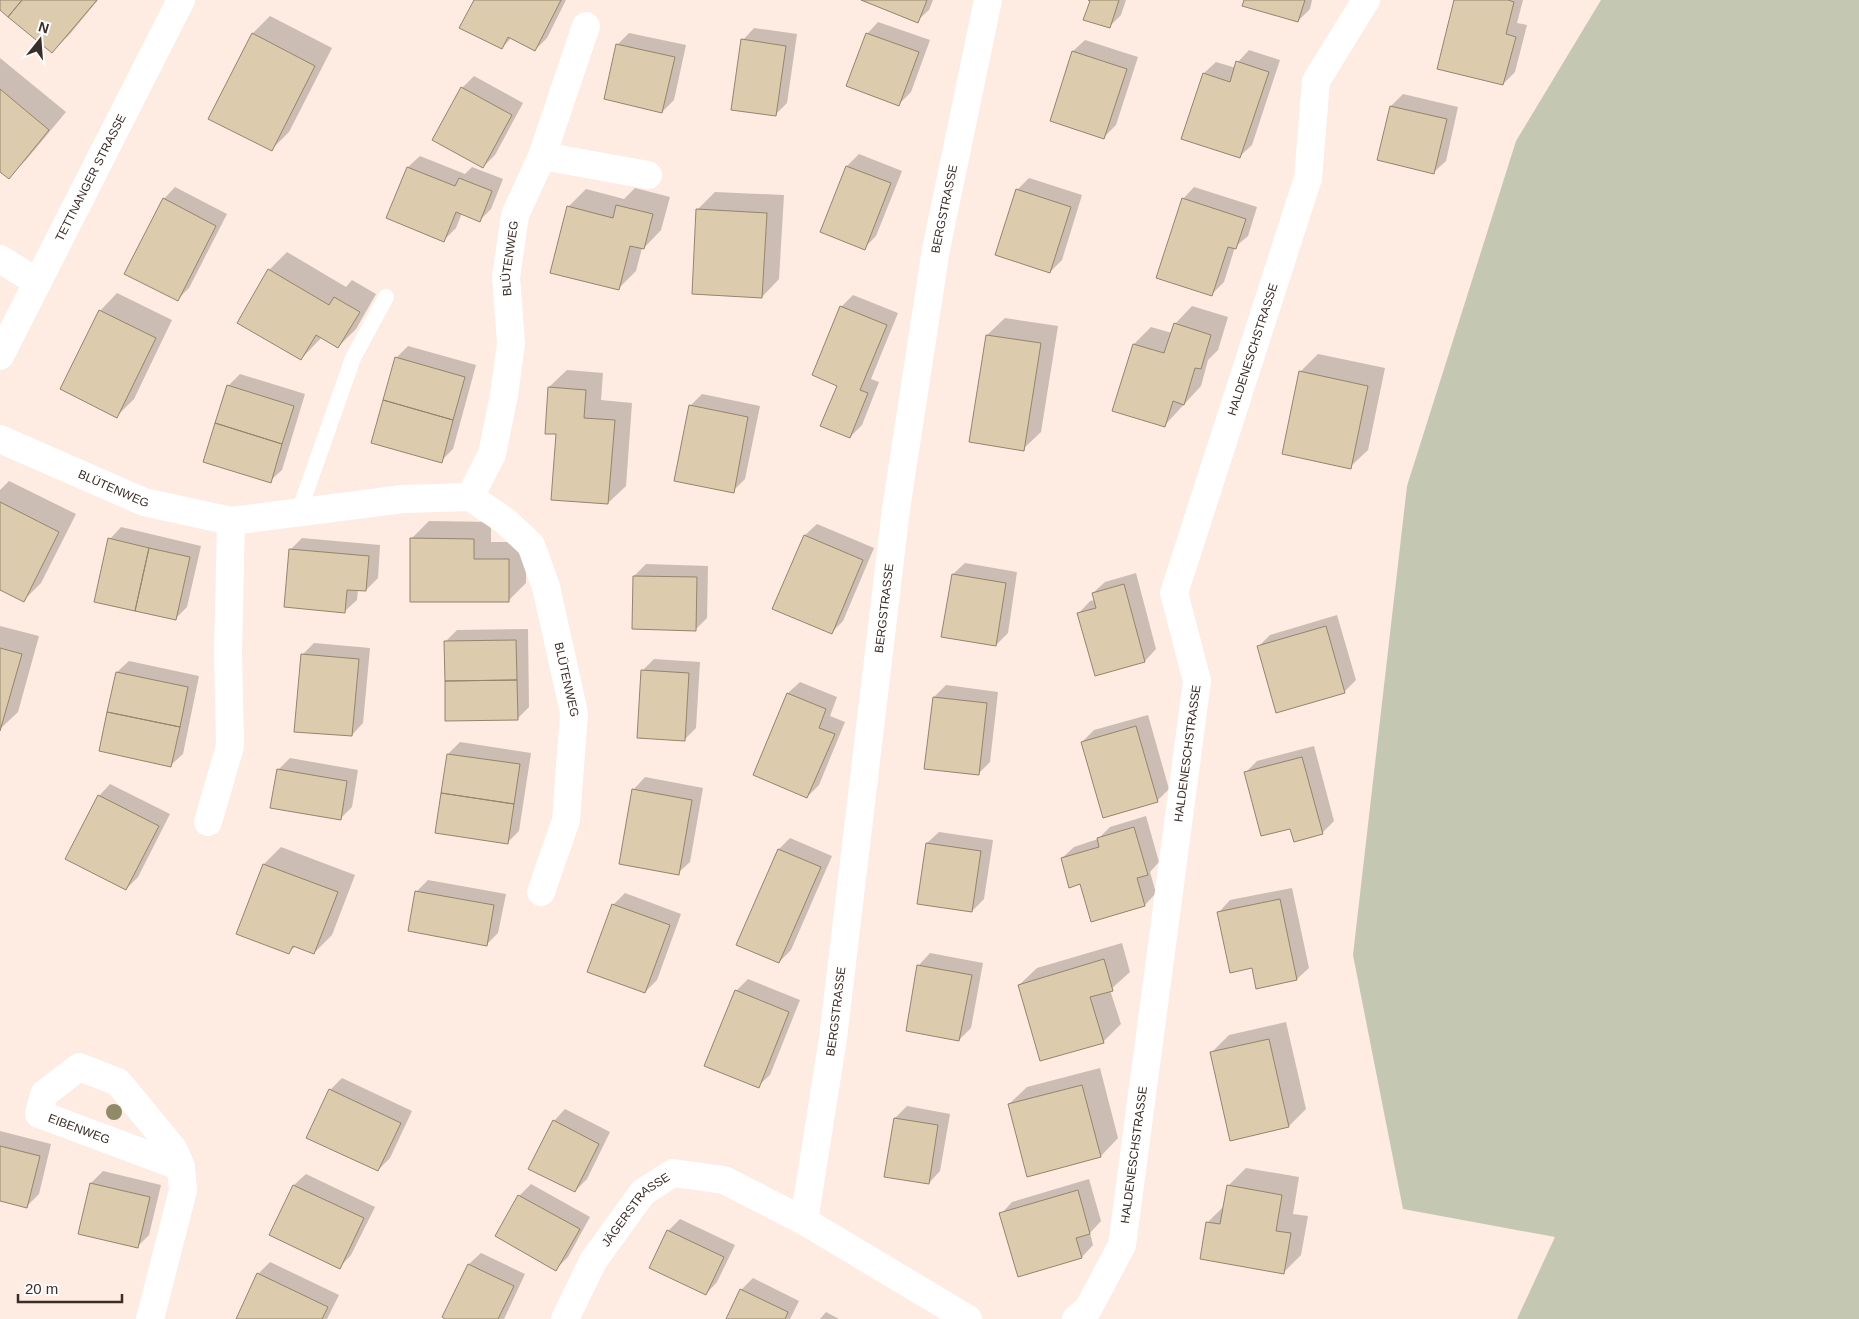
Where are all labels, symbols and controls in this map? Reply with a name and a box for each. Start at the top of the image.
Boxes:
north arrow [15,15,65,65]
text: N [37,18,51,37]
street label: TETTNANGER STRASSE [52,112,129,244]
street label: BERGSTRASSE [928,163,960,254]
street label: BLÜTENWEG [499,220,521,297]
street label: HALDENESCHSTRASSE [1225,281,1281,417]
street label: BLÜTENWEG [76,467,150,510]
street label: BERGSTRASSE [872,563,896,654]
street label: BLÜTENWEG [551,641,582,718]
street label: HALDENESCHSTRASSE [1171,684,1203,823]
street label: BERGSTRASSE [823,966,848,1057]
street label: HALDENESCHSTRASSE [1118,1085,1150,1224]
street label: EIBENWEG [46,1111,112,1147]
street label: JÄGERSTRASSE [599,1170,672,1249]
scale bar [18,1272,121,1304]
text: 20 m [25,1280,58,1297]

